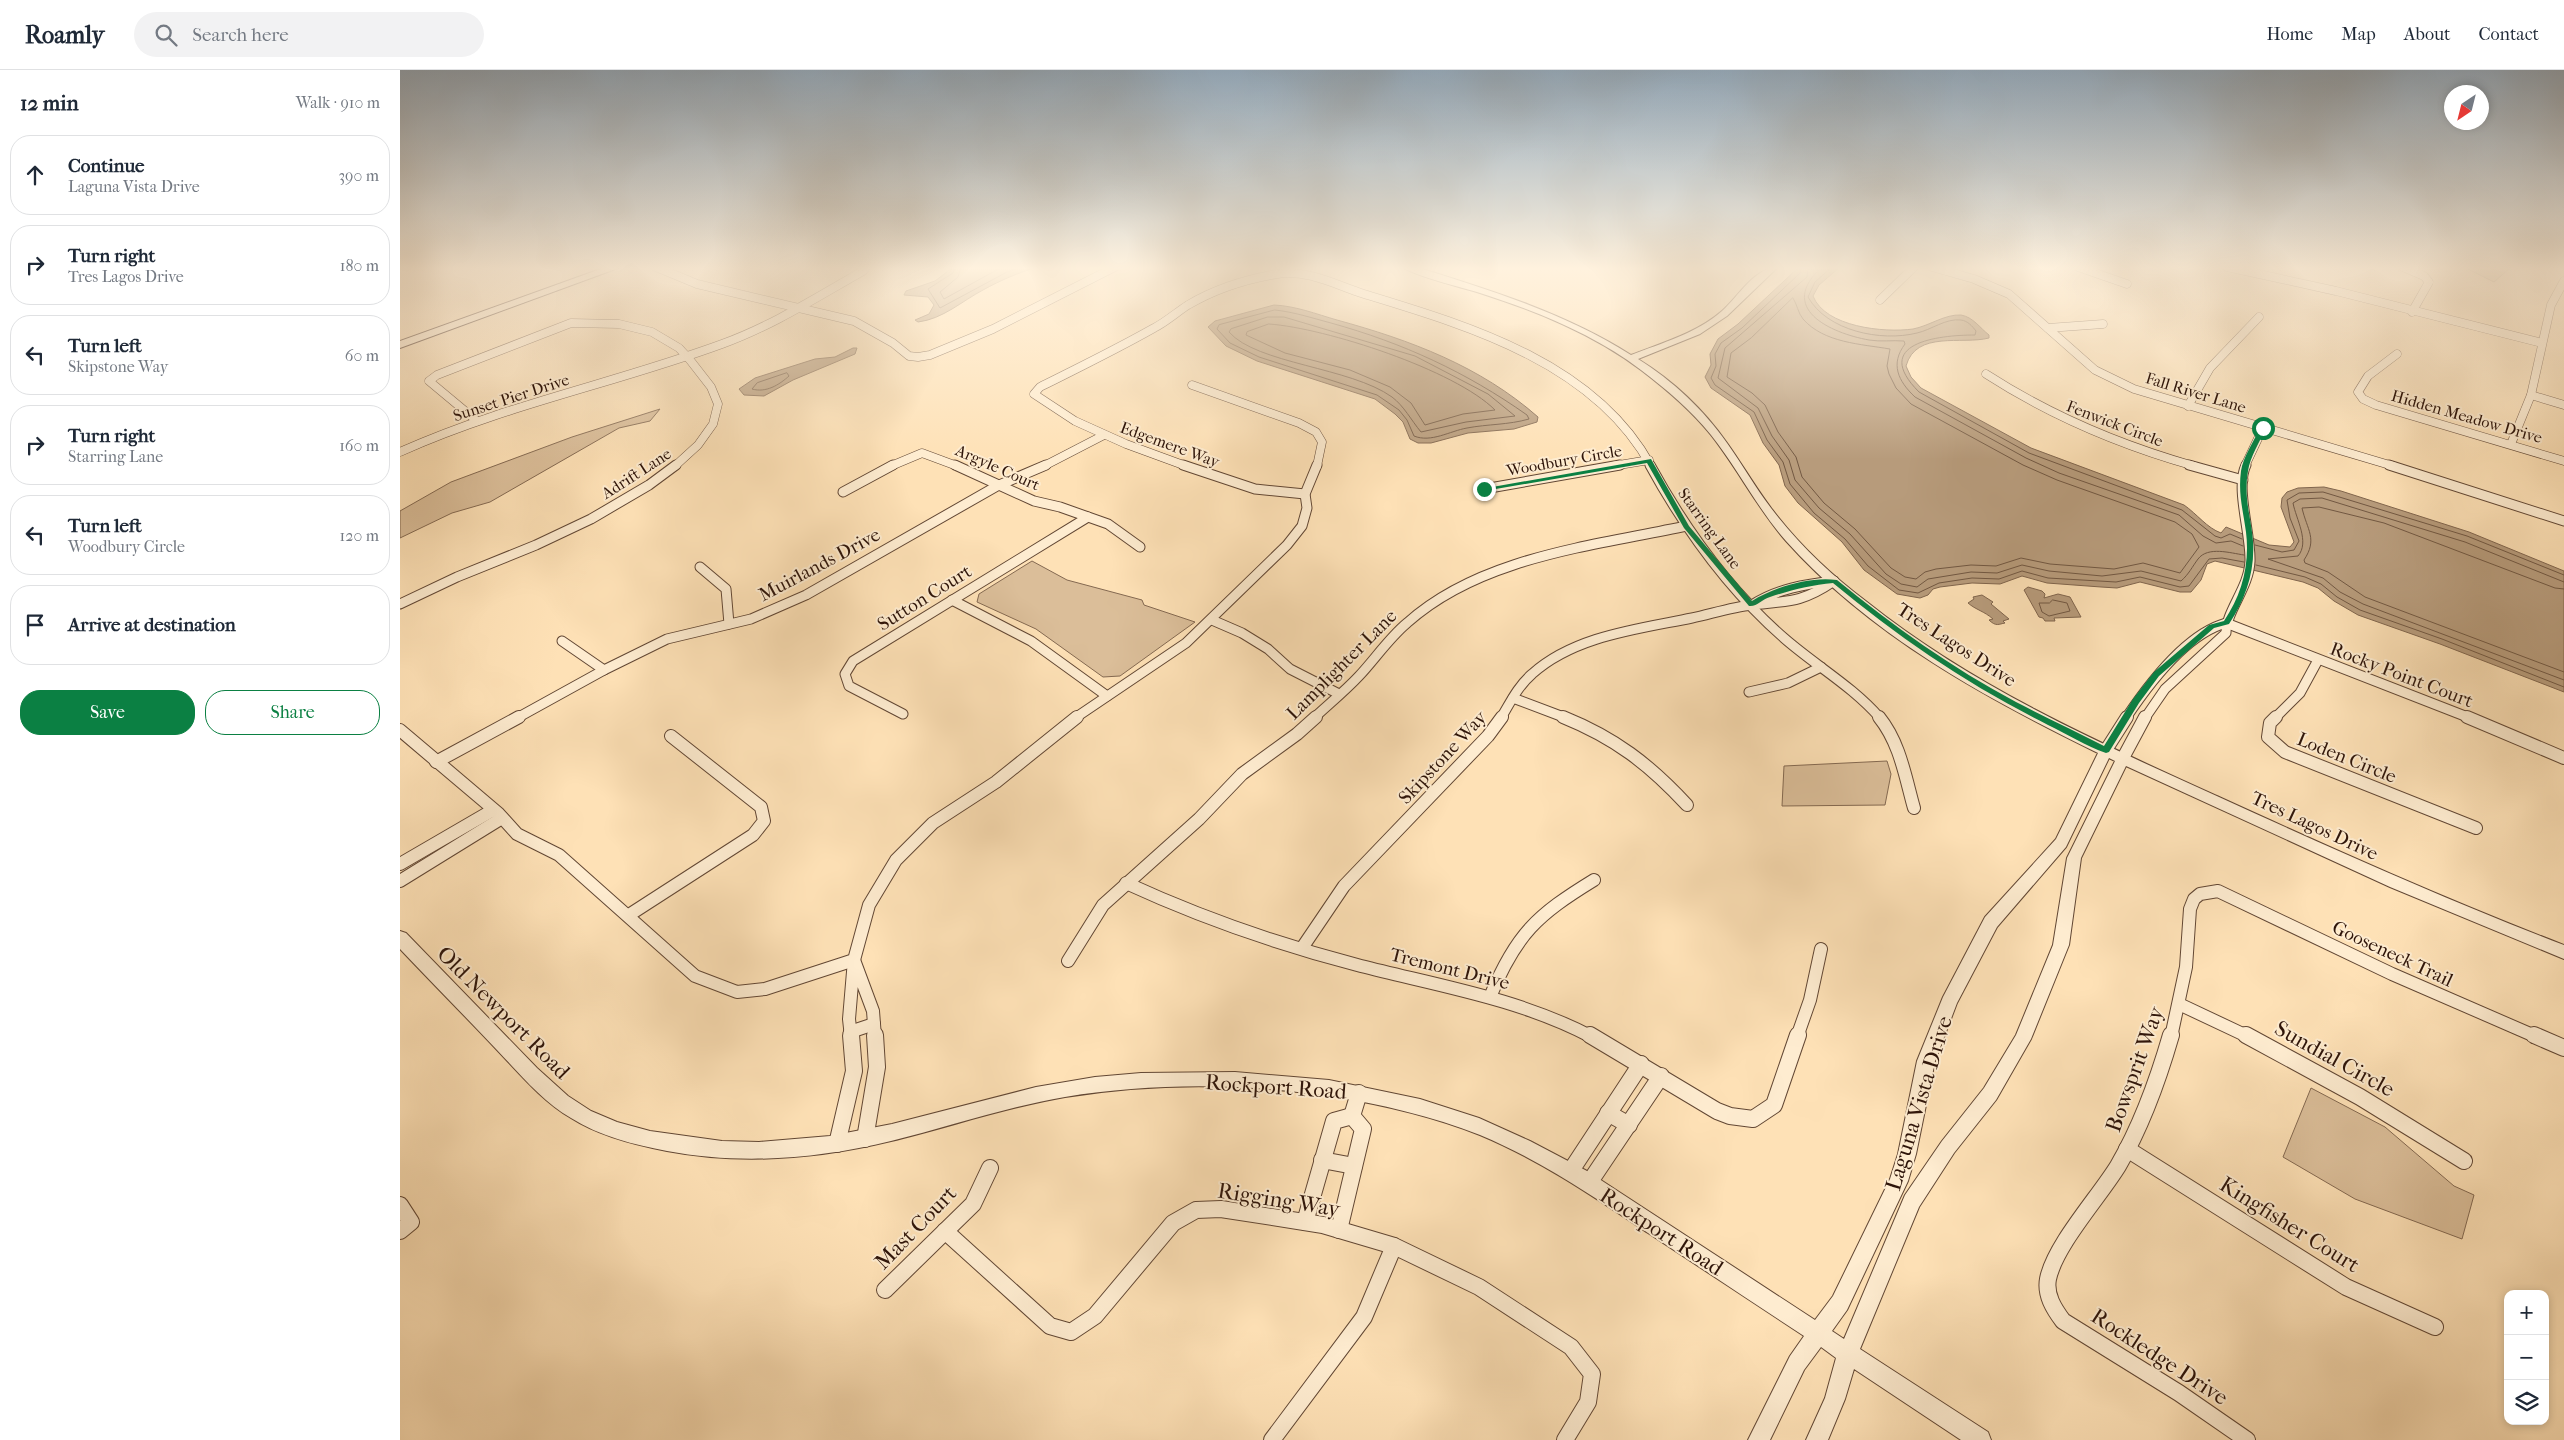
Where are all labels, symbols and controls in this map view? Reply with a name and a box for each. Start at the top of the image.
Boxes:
search box [134,12,484,57]
text: Roamly [25,21,104,49]
icon: search [152,21,180,49]
text: Search here [192,24,289,46]
text: Home [2266,24,2313,45]
text: Map [2341,24,2376,45]
text: About [2404,24,2450,45]
text: Contact [2478,24,2539,45]
north arrow [2444,85,2489,130]
text: 12 min [20,91,79,115]
text: Walk · 910 m [296,93,380,112]
text: Continue [68,155,144,177]
icon: ahead [21,161,49,189]
text: 390 m [338,166,379,185]
text: Laguna Vista Drive [68,177,200,196]
text: Turn right [68,245,155,267]
icon: right [21,251,49,279]
text: 180 m [340,256,379,275]
text: Tres Lagos Drive [68,267,184,286]
text: Turn left [68,335,142,357]
icon: left [21,341,49,369]
text: 60 m [345,346,379,365]
text: Skipstone Way [68,357,168,376]
street label: Fall River Lane [2143,368,2249,417]
street label: Sunset Pier Drive [451,370,572,425]
street label: Hidden Meadow Drive [2389,386,2545,447]
street label: Fenwick Circle [2064,396,2166,451]
route start [2252,417,2275,440]
street label: Edgemere Way [1118,418,1223,471]
text: Turn right [68,425,155,447]
icon: right [21,431,49,459]
text: 160 m [339,436,379,455]
street label: Argyle Court [952,440,1043,495]
street label: Woodbury Circle [1504,441,1623,480]
street label: Adrift Lane [597,444,675,504]
text: Starring Lane [68,447,163,466]
route end [1473,478,1496,501]
street label: Starring Lane [1674,484,1745,572]
text: Turn left [68,515,142,537]
icon: left [21,521,49,549]
street label: Muirlands Drive [755,524,884,606]
text: 120 m [340,526,379,545]
text: Woodbury Circle [68,537,185,556]
street label: Sutton Court [874,560,976,635]
street label: Tres Lagos Drive [1893,598,2020,692]
street label: Lamplighter Lane [1282,605,1401,724]
icon: arrive [21,611,49,639]
text: Arrive at destination [68,614,236,636]
street label: Rocky Point Court [2327,638,2476,712]
button: Save [20,690,195,735]
button: Share [205,690,380,735]
street label: Skipstone Way [1394,706,1492,809]
street label: Loden Circle [2294,728,2399,788]
street label: Tres Lagos Drive [2248,787,2382,865]
street label: Gooseneck Trail [2329,916,2457,992]
street label: Old Newport Road [431,941,576,1085]
street label: Tremont Drive [1388,944,1512,994]
street label: Bowsprit Way [2100,1002,2170,1135]
street label: Laguna Vista Drive [1880,1013,1958,1194]
street label: Sundial Circle [2270,1015,2399,1102]
street label: Rockport Road [1204,1069,1349,1105]
street label: Kingfisher Court [2215,1171,2364,1278]
street label: Rigging Way [1216,1178,1343,1223]
street label: Mast Court [869,1180,962,1275]
street label: Rockport Road [1595,1182,1729,1282]
map controls [2504,1290,2549,1425]
button: + [2504,1290,2549,1335]
street label: Rockledge Drive [2086,1303,2233,1411]
button: − [2504,1335,2549,1380]
button: layers [2504,1380,2549,1425]

